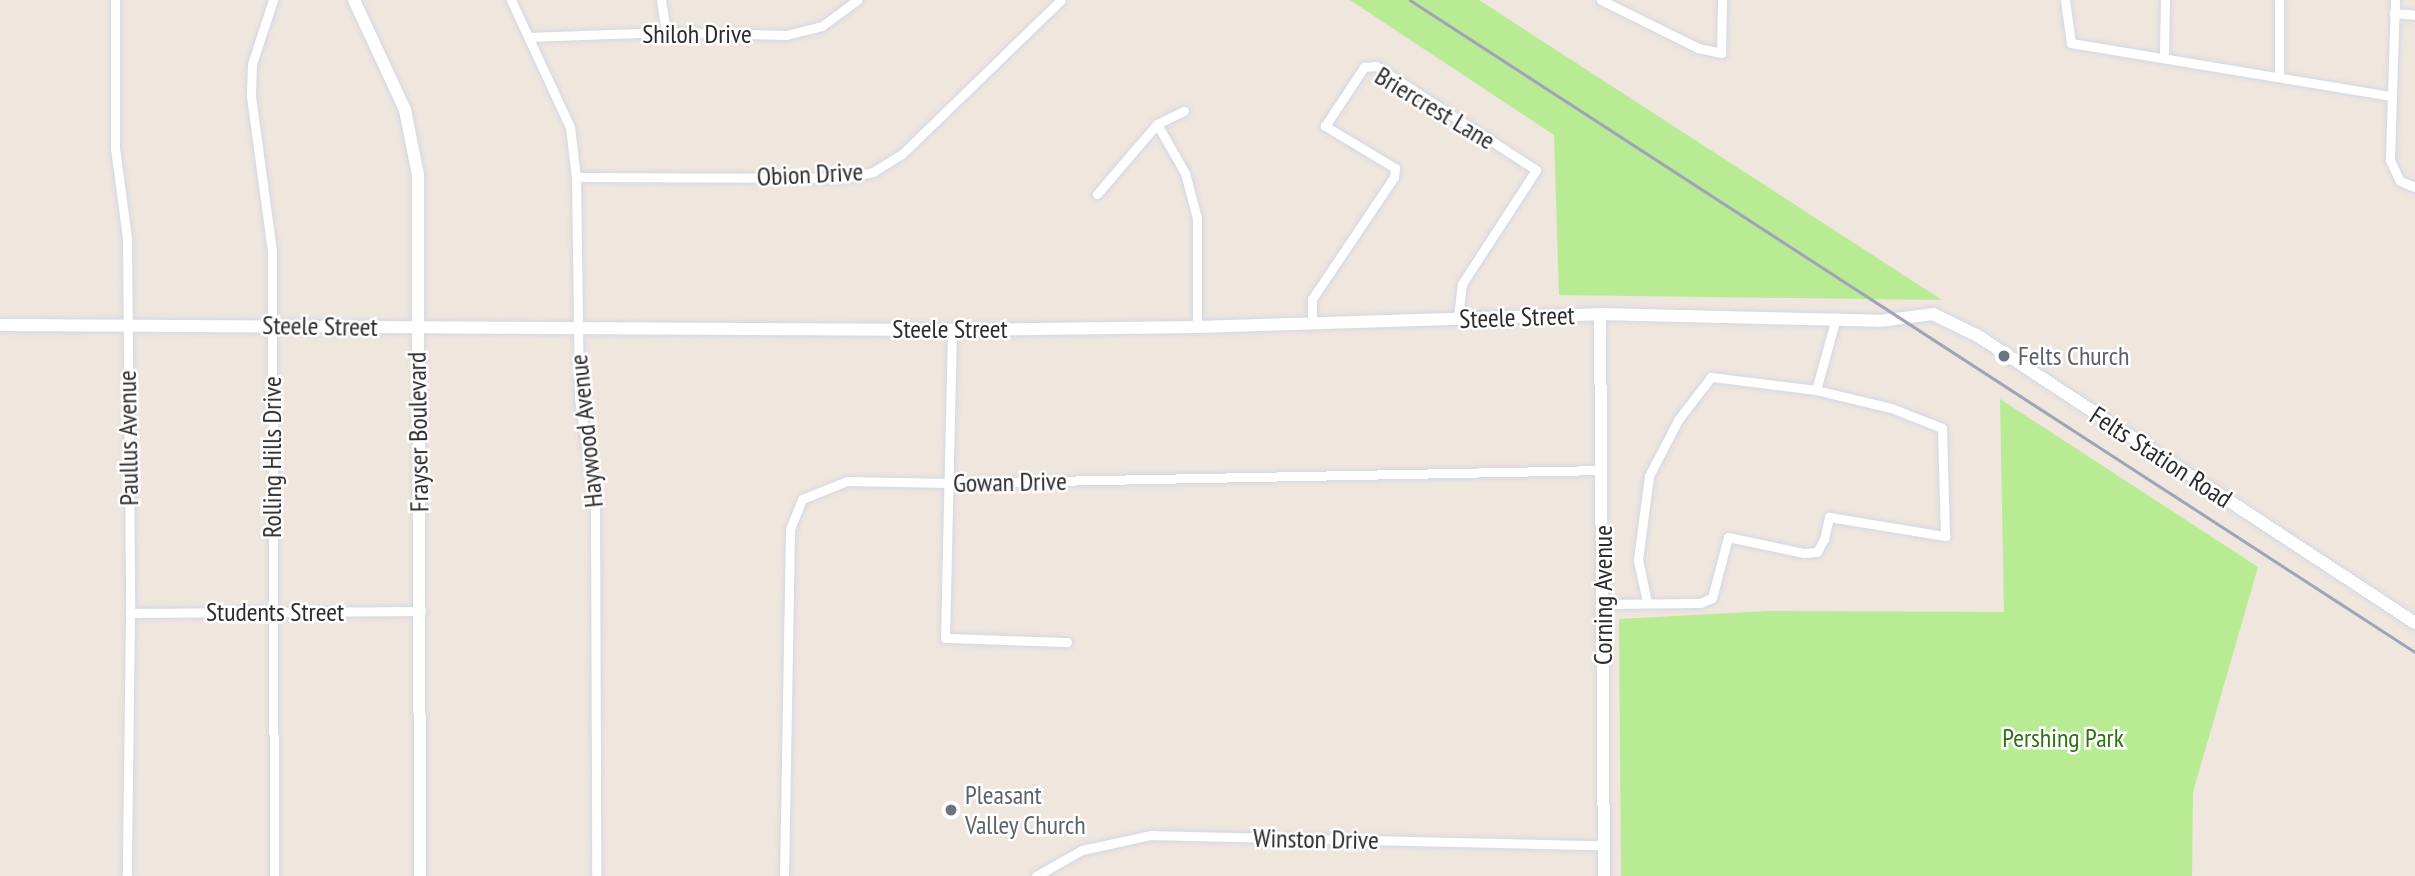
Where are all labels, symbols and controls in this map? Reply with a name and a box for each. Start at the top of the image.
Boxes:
street label: Shiloh Drive [642,18,752,50]
street label: Briercrest Lane [1369,60,1501,156]
street label: Obion Drive [756,156,864,192]
street label: Steele Street [1459,299,1575,335]
street label: Steele Street [262,309,378,343]
street label: Steele Street [892,313,1008,345]
place label: Felts Church [2018,340,2129,372]
marker: Felts Church [1996,348,2012,364]
street label: Frayser Boulevard [401,352,435,512]
street label: Haywood Avenue [562,353,610,509]
street label: Paullus Avenue [111,370,145,506]
street label: Rolling Hills Drive [256,376,288,538]
street label: Felts Station Road [2084,400,2238,514]
street label: Gowan Drive [953,465,1067,499]
street label: Corning Avenue [1587,525,1619,665]
street label: Students Street [206,596,344,628]
park label: Pershing Park [2002,722,2124,754]
place label: Pleasant Valley Church [965,779,1087,840]
marker: Pleasant Valley Church [943,802,959,818]
street label: Winston Drive [1253,822,1379,856]

